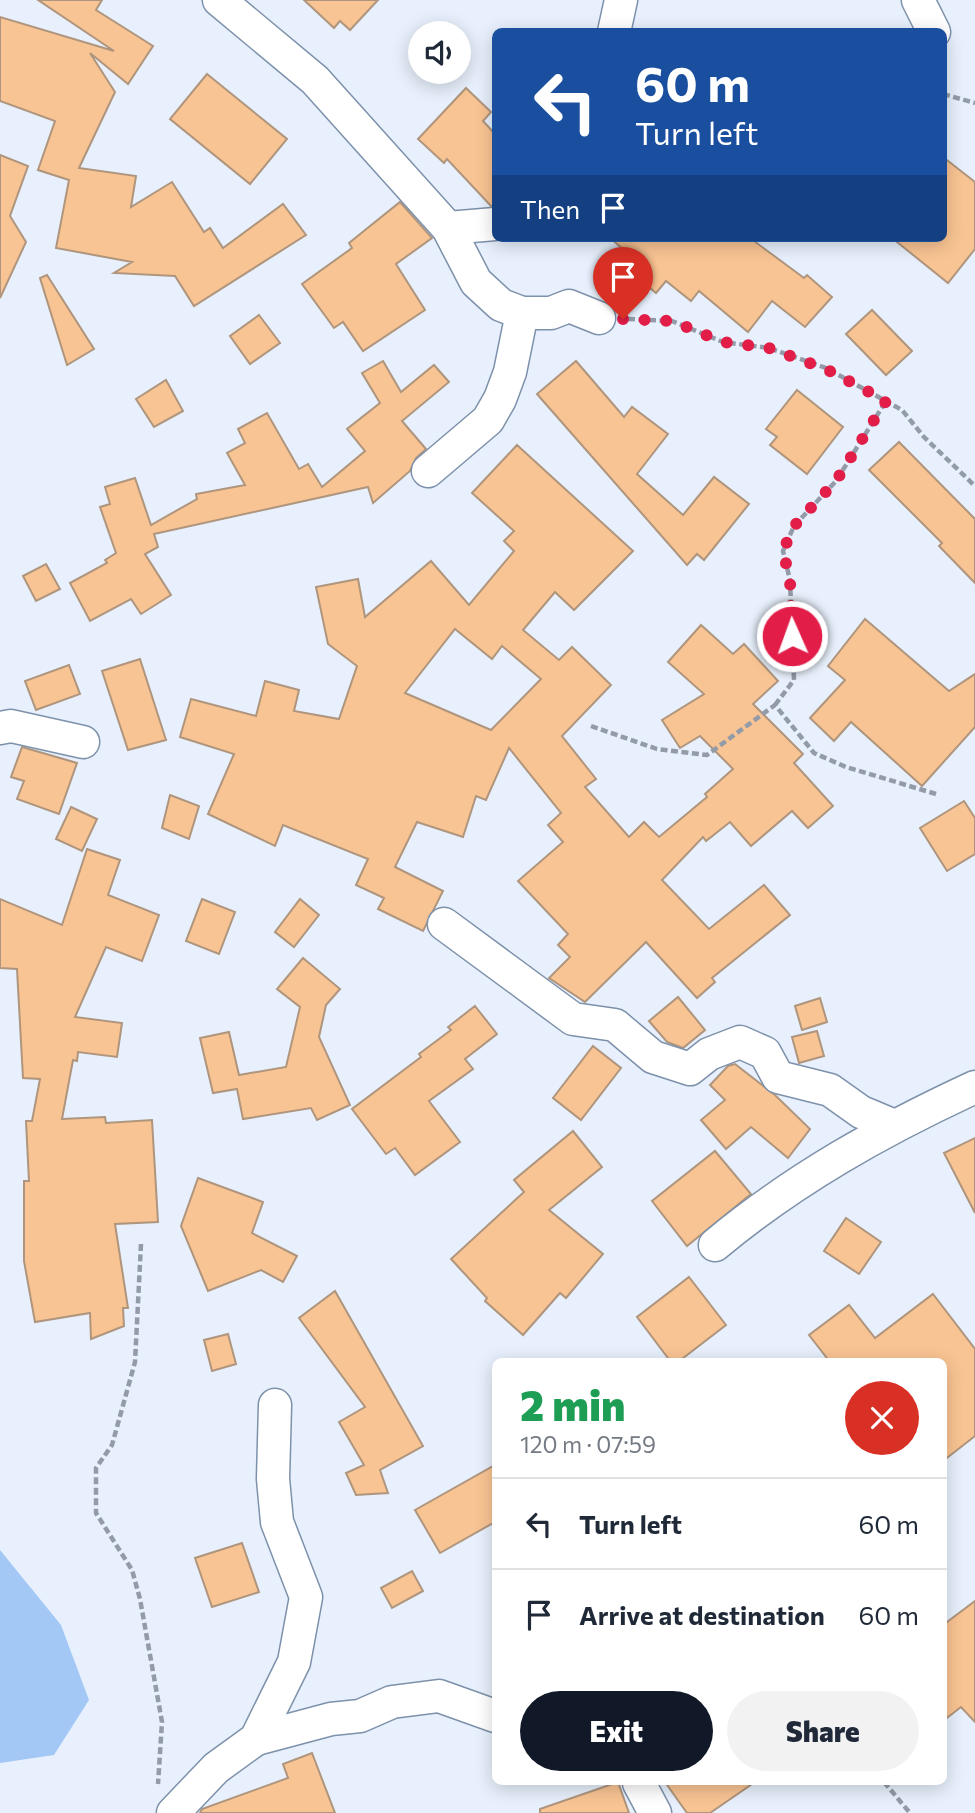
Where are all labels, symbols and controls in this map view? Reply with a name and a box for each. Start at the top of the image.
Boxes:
map controls [408,21,471,84]
button: sound [408,21,471,84]
text: 60 m [635,52,750,112]
icon: left [520,56,611,147]
text: Turn left [635,112,759,152]
icon: arrive [594,189,632,227]
text: Then [520,193,580,224]
pin [593,247,653,319]
icon: arrive [604,258,642,296]
position arrow [755,599,829,673]
text: 2 min [520,1378,626,1430]
button: close [845,1381,919,1455]
text: 120 m · 07:59 [520,1430,656,1458]
icon: left [520,1505,558,1543]
text: Turn left [579,1508,682,1539]
text: 60 m [859,1508,919,1539]
icon: arrive [520,1596,558,1634]
text: Arrive at destination [579,1599,825,1630]
text: 60 m [859,1599,919,1630]
button: Exit [520,1691,713,1771]
button: Share [727,1691,919,1771]

